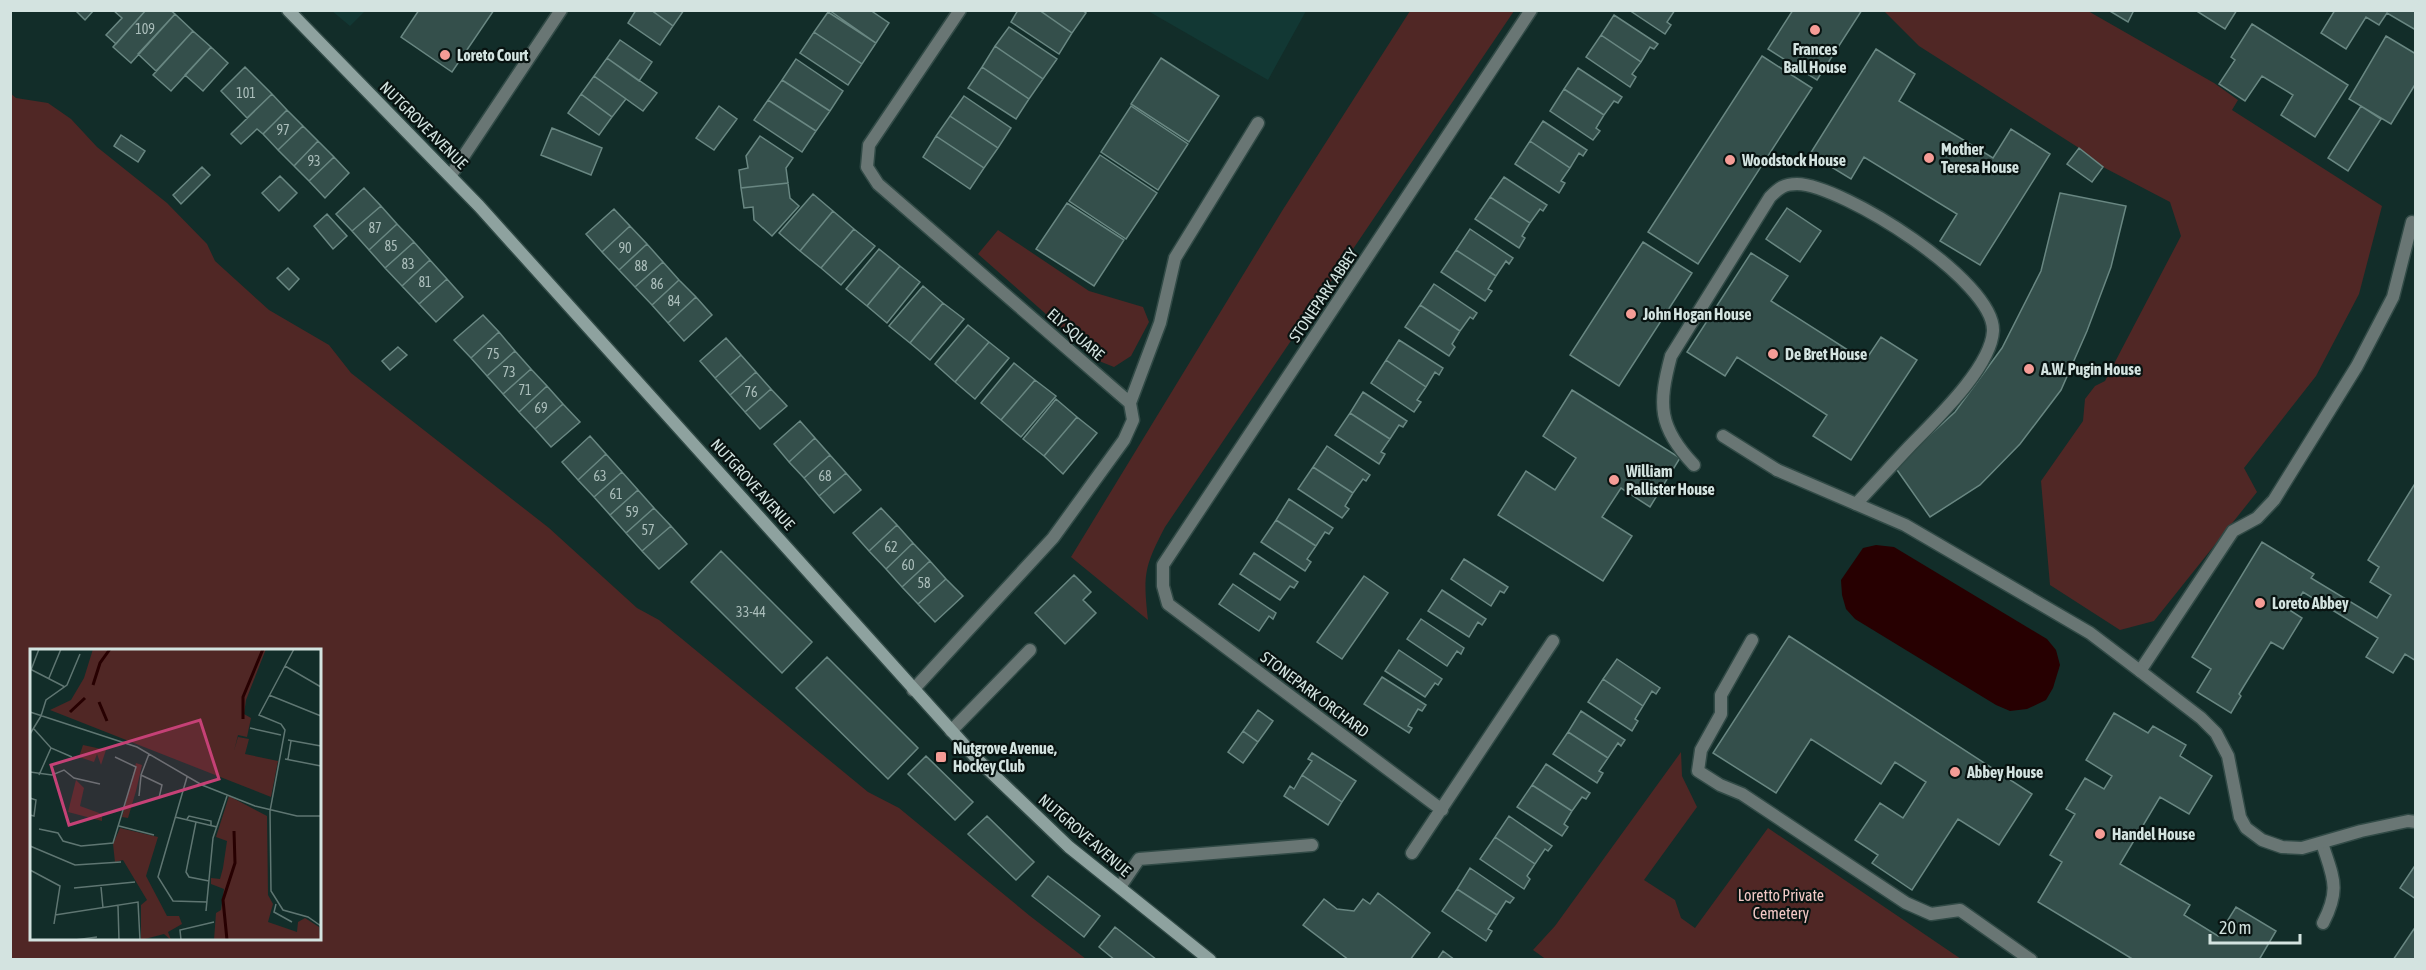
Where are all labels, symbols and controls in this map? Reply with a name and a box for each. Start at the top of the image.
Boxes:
house number: 109 [135,21,155,37]
marker: Frances Ball House [1808,23,1822,37]
place label: Frances Ball House [1783,40,1847,76]
place label: Loreto Court [457,46,529,64]
marker: Loreto Court [438,48,452,62]
street label: NUTGROVE AVENUE [377,78,471,172]
house number: 101 [236,85,256,101]
house number: 97 [276,122,290,138]
place label: Mother Teresa House [1941,140,2019,176]
place label: Woodstock House [1741,151,1846,169]
marker: Mother Teresa House [1922,151,1936,165]
house number: 93 [307,153,321,169]
marker: Woodstock House [1723,153,1737,167]
house number: 87 [368,220,382,236]
house number: 85 [384,238,398,254]
house number: 90 [618,240,632,256]
street label: STONEPARK ABBEY [1285,244,1361,345]
house number: 83 [401,256,415,272]
house number: 88 [634,258,648,274]
house number: 81 [418,274,432,290]
house number: 86 [650,276,664,292]
house number: 84 [667,293,681,309]
street label: ELY SQUARE [1044,304,1108,364]
place label: John Hogan House [1642,305,1752,323]
marker: John Hogan House [1624,307,1638,321]
place label: De Bret House [1785,345,1867,363]
house number: 75 [486,346,500,362]
marker: De Bret House [1766,347,1780,361]
place label: A.W. Pugin House [2040,360,2141,378]
marker: A.W. Pugin House [2022,362,2036,376]
house number: 73 [502,364,516,380]
house number: 71 [518,382,532,398]
house number: 76 [744,384,758,400]
house number: 69 [534,400,548,416]
street label: NUTGROVE AVENUE [708,435,799,533]
place label: William Pallister House [1625,462,1715,498]
house number: 63 [593,468,607,484]
house number: 68 [818,468,832,484]
marker: William Pallister House [1607,473,1621,487]
house number: 61 [609,486,623,502]
house number: 59 [625,504,639,520]
house number: 57 [641,522,655,538]
house number: 62 [884,539,898,555]
house number: 60 [901,557,915,573]
house number: 58 [917,575,931,591]
place label: Loreto Abbey [2272,594,2349,612]
marker: Loreto Abbey [2253,596,2267,610]
house number: 33-44 [736,604,766,620]
street label: STONEPARK ORCHARD [1257,648,1373,741]
inset map [30,649,321,940]
place label: Nutgrove Avenue, Hockey Club [953,739,1057,775]
marker: Nutgrove Avenue, Hockey Club [934,750,948,764]
place label: Abbey House [1966,763,2043,781]
marker: Abbey House [1948,765,1962,779]
street label: NUTGROVE AVENUE [1035,790,1135,880]
place label: Handel House [2112,825,2195,843]
marker: Handel House [2093,827,2107,841]
park label: Loretto Private Cemetery [1738,886,1824,923]
scale bar [2210,907,2300,945]
text: 20 m [2219,917,2251,938]

